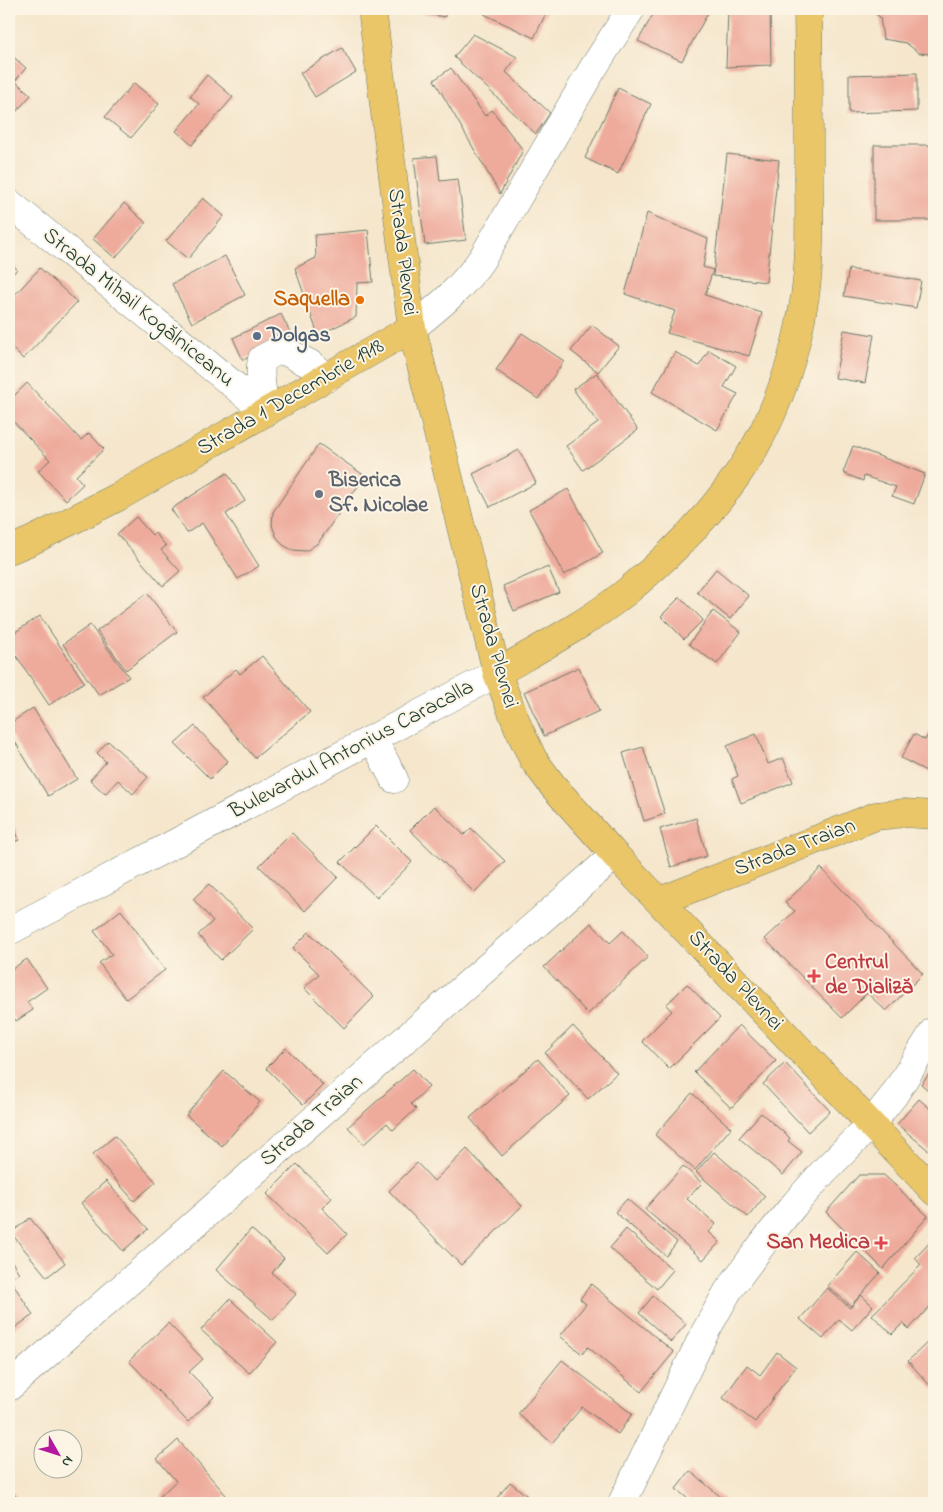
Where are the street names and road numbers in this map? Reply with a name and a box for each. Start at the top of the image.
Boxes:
street label: Strada Plevnei [378,186,426,318]
street label: Strada Mihail Kogălniceanu [34,220,241,397]
street label: Strada 1 Decembrie 1918 [191,331,391,465]
street label: Strada Plevnei [460,580,526,712]
street label: Bulevardul Antonius Caracalla [223,672,480,829]
street label: Strada Traian [730,810,860,886]
street label: Strada Plevnei [680,923,790,1039]
street label: Strada Traian [253,1067,371,1175]

